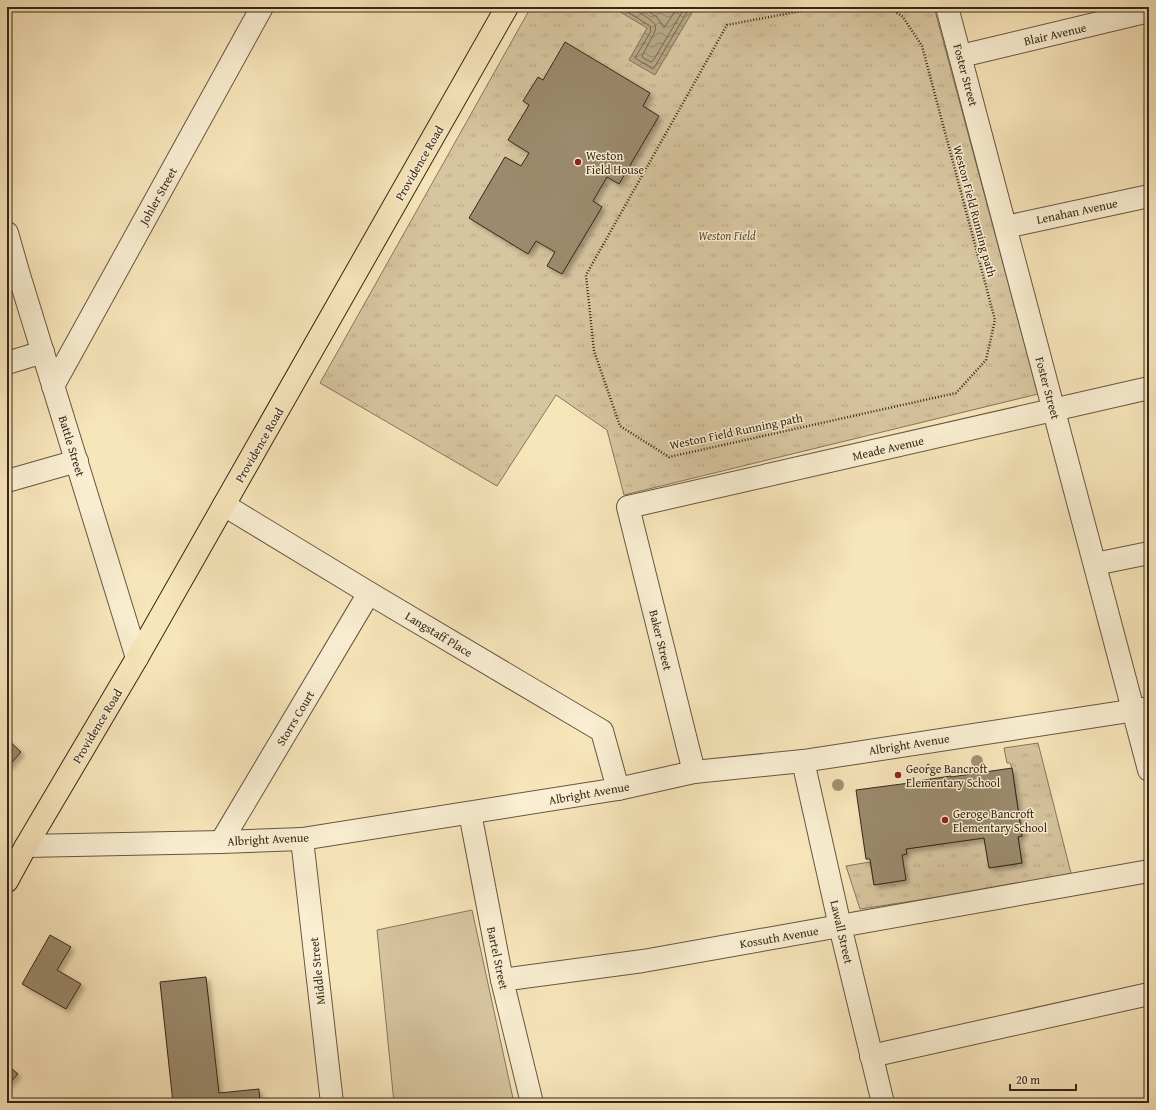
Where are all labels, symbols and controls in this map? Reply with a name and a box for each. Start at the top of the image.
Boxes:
street label: Blair Avenue [1022,18,1088,49]
street label: Foster Street [949,42,983,109]
street label: Providence Road [391,122,448,204]
street label: Weston Field Running path [949,143,1001,279]
place label: Weston Field House [586,147,645,178]
marker: Weston Field House [573,157,583,167]
street label: Johler Street [134,163,181,230]
street label: Lenahan Avenue [1035,194,1119,228]
park label: Weston Field [698,227,756,244]
street label: Foster Street [1031,355,1065,422]
street label: Providence Road [231,404,288,486]
street label: Weston Field Running path [668,409,804,453]
street label: Battle Street [55,413,90,479]
street label: Meade Avenue [851,431,926,464]
street label: Langstaff Place [402,607,476,661]
street label: Baker Street [645,608,677,673]
street label: Providence Road [68,685,126,766]
street label: Storrs Court [272,686,319,749]
street label: Albright Avenue [867,729,951,759]
place label: George Bancroft Elementary School [906,760,1001,791]
marker: George Bancroft Elementary School [893,770,903,780]
street label: Albright Avenue [547,777,631,808]
place label: Geroge Bancroft Elementary School [953,805,1048,836]
marker: Geroge Bancroft Elementary School [940,815,950,825]
street label: Albright Avenue [227,828,310,850]
street label: Lawall Street [826,898,858,966]
street label: Kossuth Avenue [738,922,820,952]
street label: Bartel Street [483,925,513,992]
street label: Middle Street [305,936,329,1006]
scale bar [1010,1066,1076,1092]
text: 20 m [1016,1071,1040,1088]

